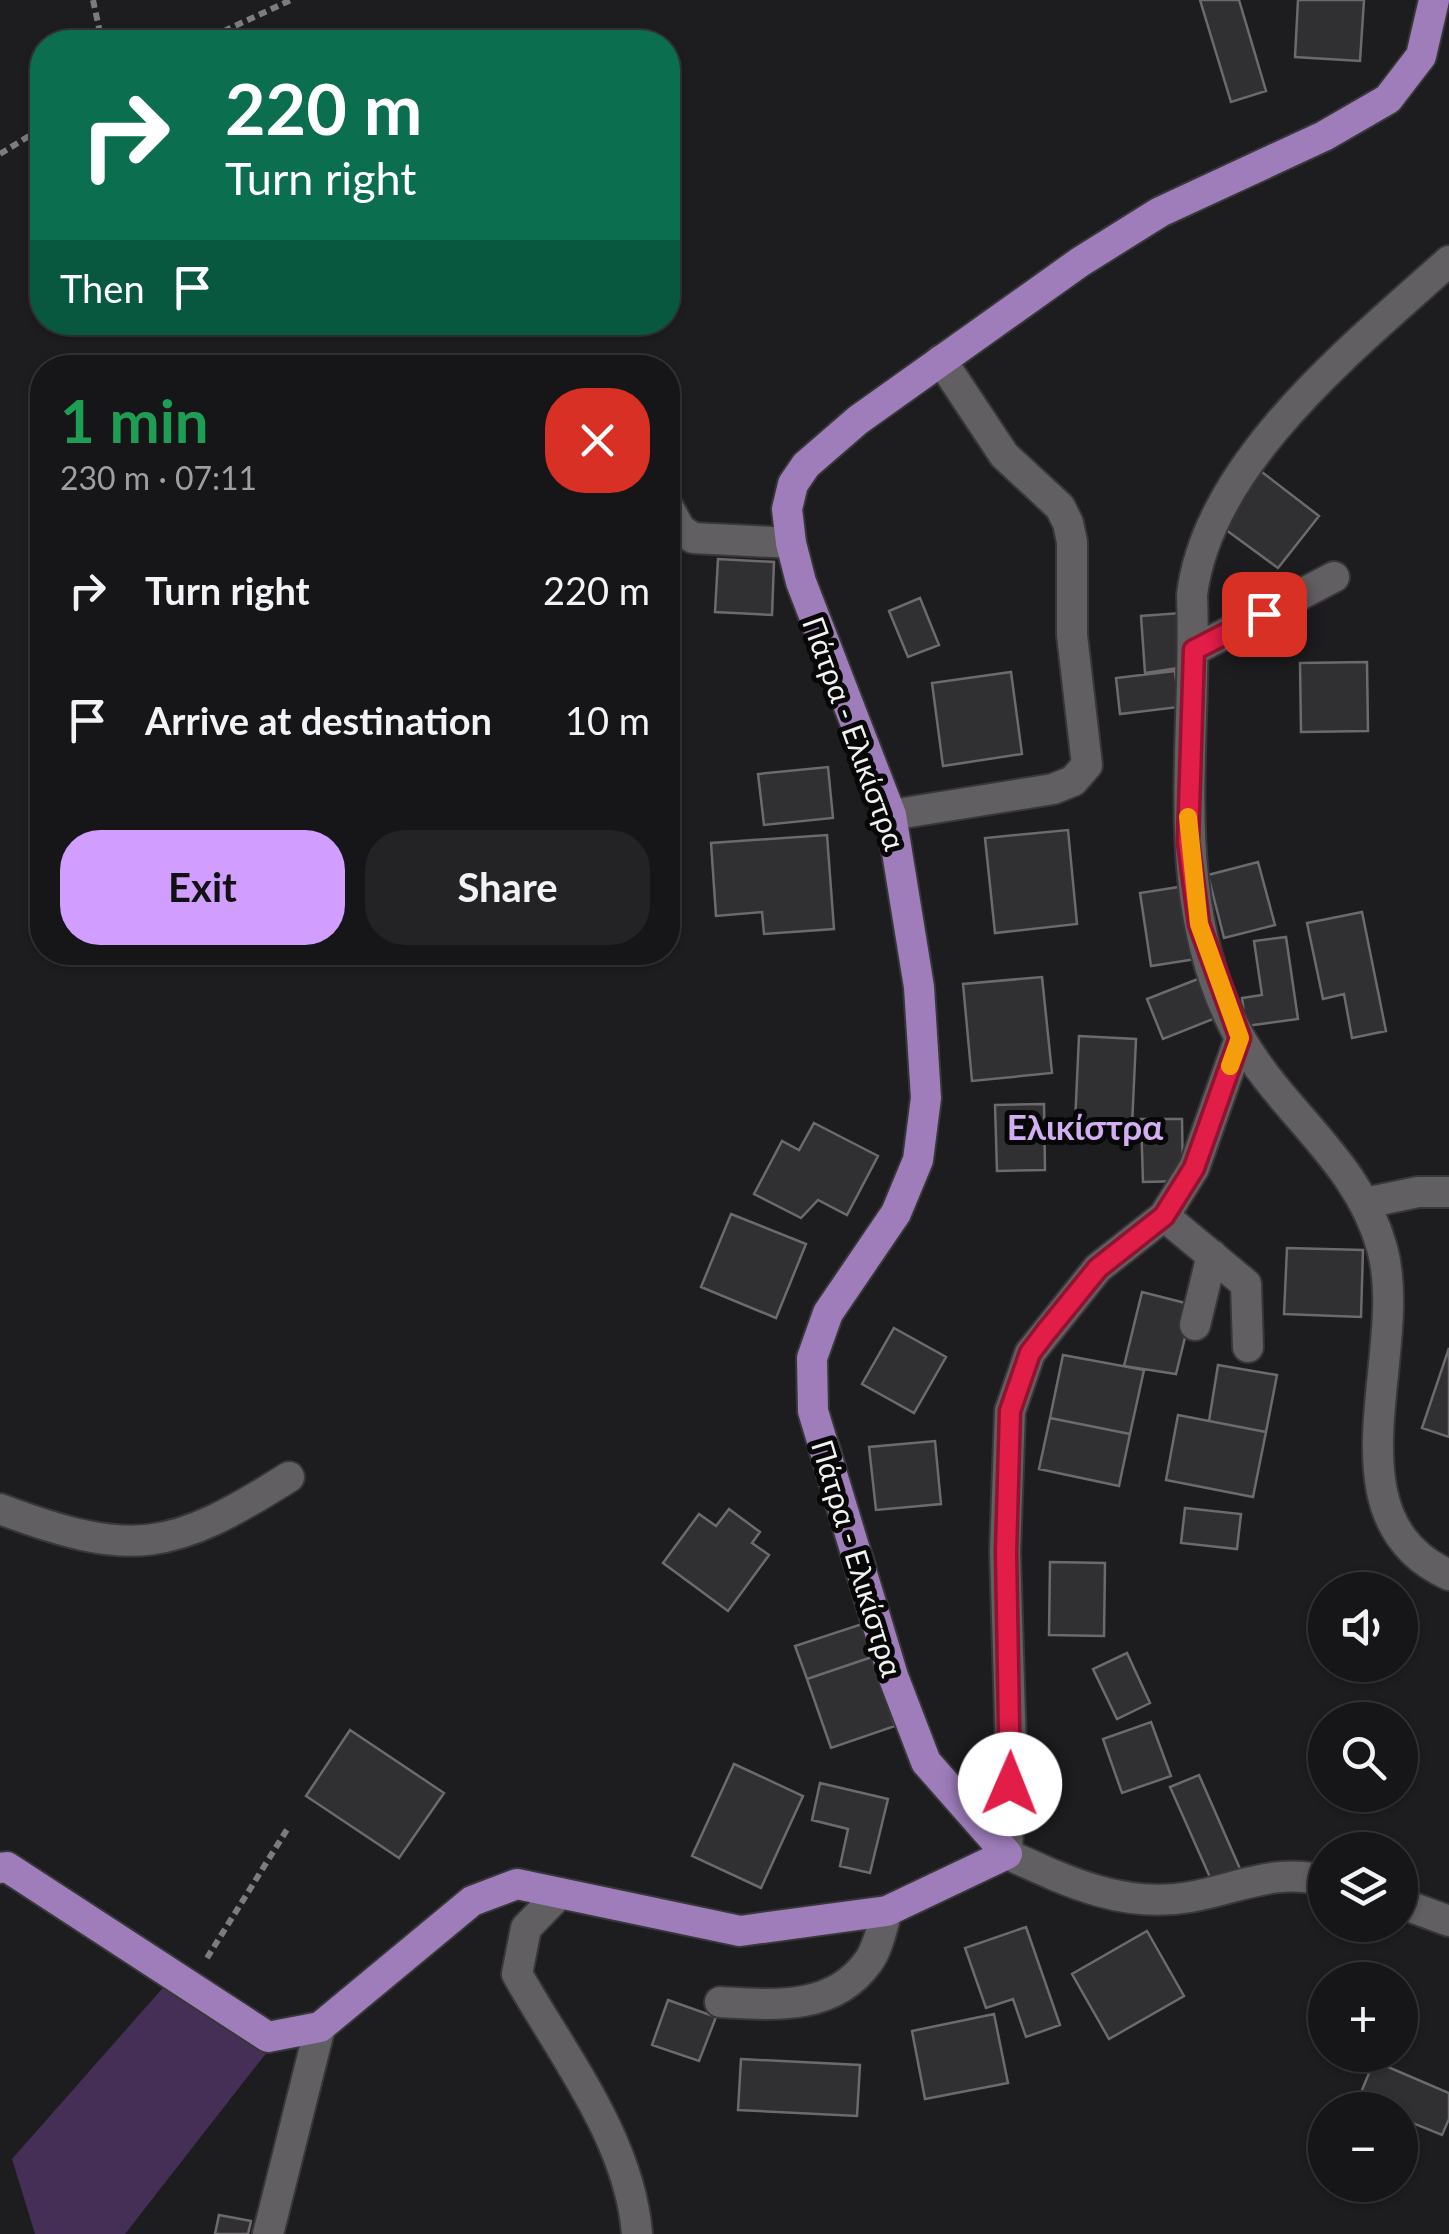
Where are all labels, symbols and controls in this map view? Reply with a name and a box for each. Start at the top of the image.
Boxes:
text: 220 m [225,66,422,150]
icon: right [60,70,190,200]
text: Turn right [225,151,416,205]
icon: arrive [165,260,220,315]
text: Then [60,265,145,311]
text: 1 min [60,384,209,456]
button: close [545,388,650,493]
text: 230 m · 07:11 [60,458,257,497]
icon: right [60,563,115,618]
text: Turn right [145,567,310,613]
text: 220 m [543,567,650,613]
pin [1222,572,1307,657]
icon: arrive [1237,587,1292,642]
street label: Πάτρα - Ελικίστρα [796,611,914,855]
icon: arrive [60,693,115,748]
text: Arrive at destination [145,697,492,743]
text: 10 m [565,697,650,743]
button: Exit [60,830,345,945]
button: Share [365,830,650,945]
district label: Ελικίστρα [1007,1105,1163,1147]
street label: Πάτρα - Ελικίστρα [805,1435,911,1681]
map controls [1308,1572,1418,2202]
button: sound [1308,1572,1418,1682]
button: search [1308,1702,1418,1812]
position arrow [958,1732,1062,1836]
button: layers [1308,1832,1418,1942]
button: + [1308,1962,1418,2072]
button: − [1308,2092,1418,2202]

